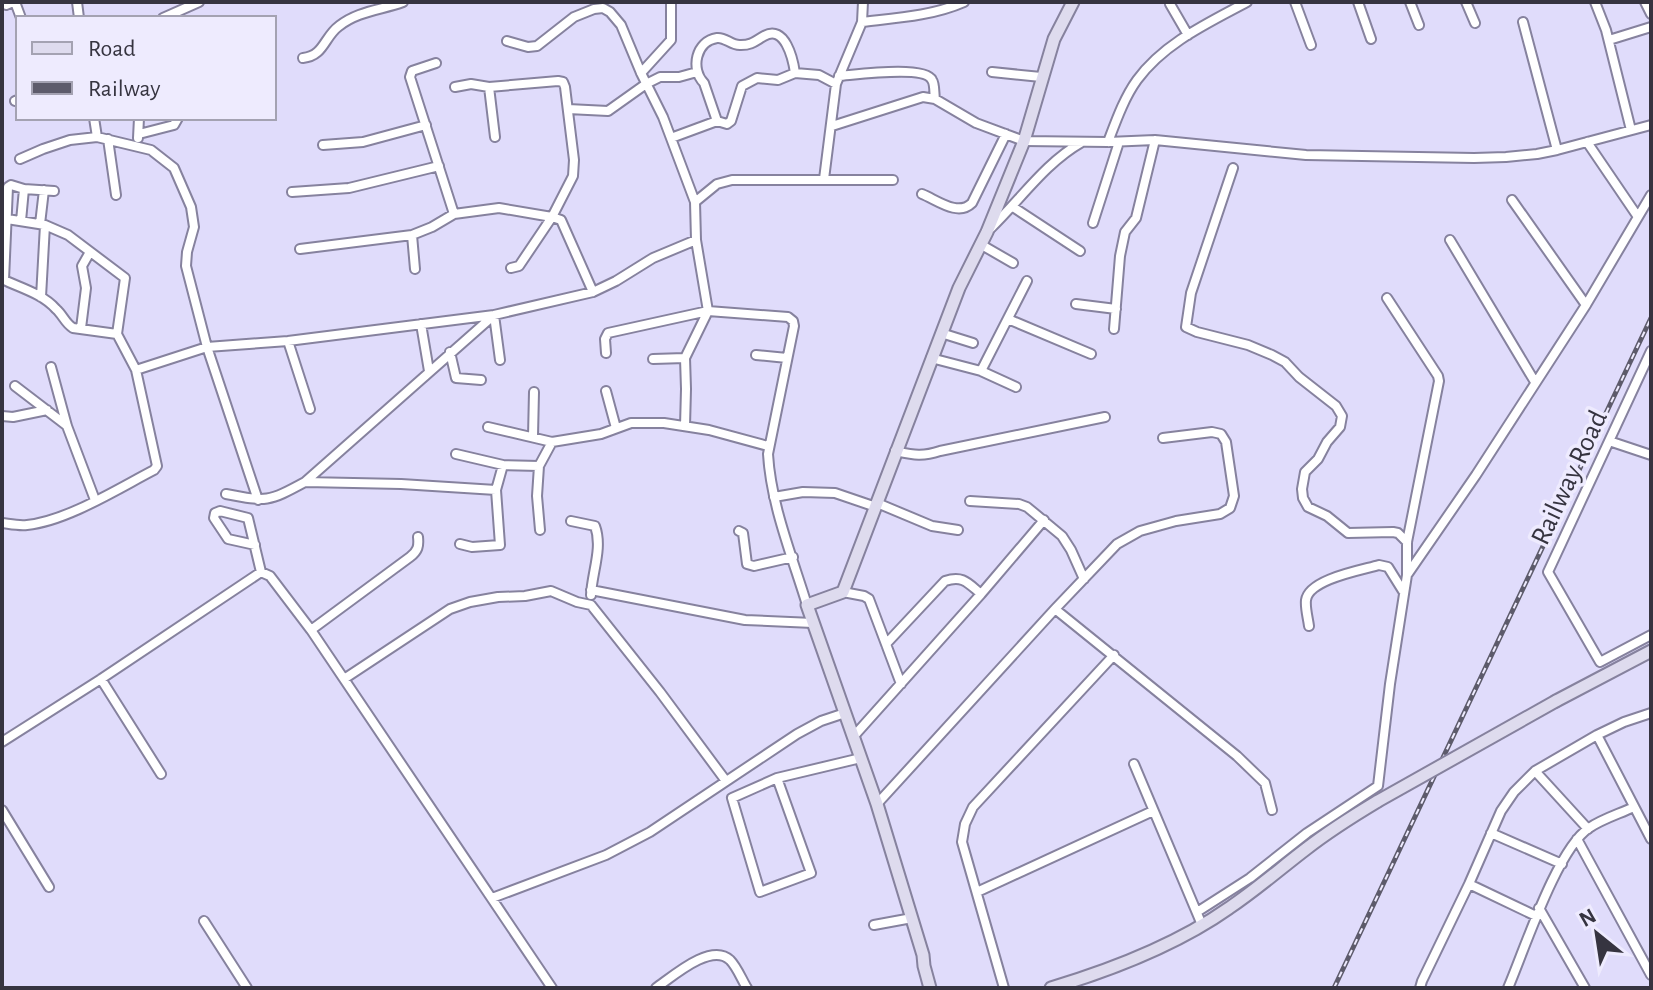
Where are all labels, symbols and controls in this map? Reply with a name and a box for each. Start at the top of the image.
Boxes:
legend [16,16,276,120]
text: Road [88,37,136,61]
text: Railway [88,77,160,101]
street label: Railway Road [1527,406,1613,549]
north arrow [1557,894,1637,974]
text: N [1575,904,1600,931]

